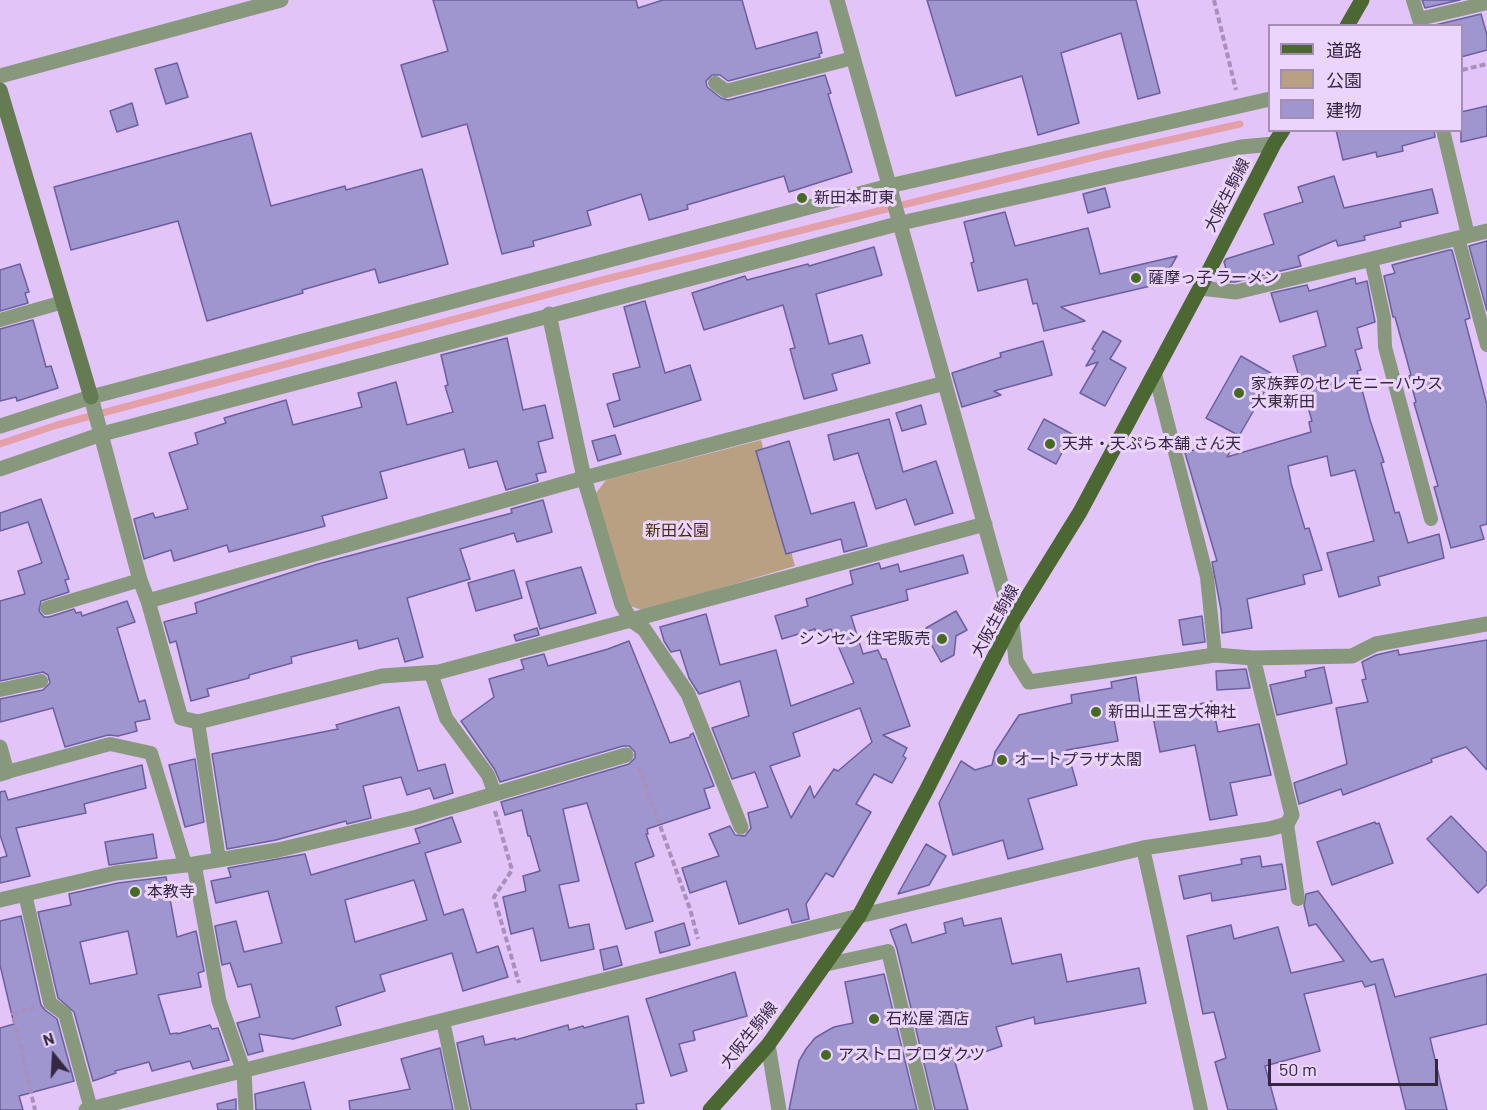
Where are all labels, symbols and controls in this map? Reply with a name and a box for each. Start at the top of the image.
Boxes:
legend [1268,24,1463,132]
text: 道路 [1326,39,1362,61]
text: 公園 [1326,69,1362,91]
text: 建物 [1326,99,1362,121]
street label: 大阪生駒線 [1200,155,1254,235]
place label: 新田本町東 [814,188,894,208]
marker: 新田本町東 [795,191,809,205]
place label: 薩摩っ子 ラーメン [1148,268,1279,288]
marker: 薩摩っ子 ラーメン [1129,271,1143,285]
place label: 家族葬のセレモニーハウス 大東新田 [1251,374,1443,412]
marker: 家族葬のセレモニーハウス 大東新田 [1232,386,1246,400]
place label: 天丼・天ぷら本舗 さん天 [1062,434,1241,454]
marker: 天丼・天ぷら本舗 さん天 [1043,437,1057,451]
park label: 新田公園 [645,521,709,541]
street label: 大阪生駒線 [967,581,1023,661]
place label: シンセン 住宅販売 [799,629,930,649]
marker: シンセン 住宅販売 [935,632,949,646]
place label: 新田山王宮大神社 [1108,702,1236,722]
marker: 新田山王宮大神社 [1089,705,1103,719]
place label: オートプラザ太閤 [1014,750,1142,770]
marker: オートプラザ太閤 [995,753,1009,767]
place label: 本教寺 [147,882,195,902]
marker: 本教寺 [128,885,142,899]
street label: 大阪生駒線 [716,998,782,1072]
place label: 石松屋 酒店 [886,1009,969,1029]
marker: 石松屋 酒店 [867,1012,881,1026]
north arrow [24,1026,84,1086]
text: N [40,1028,56,1049]
place label: アストロ プロダクツ [838,1045,985,1065]
scale bar [1271,1047,1440,1085]
marker: アストロ プロダクツ [819,1048,833,1062]
text: 50 m [1279,1058,1317,1080]

